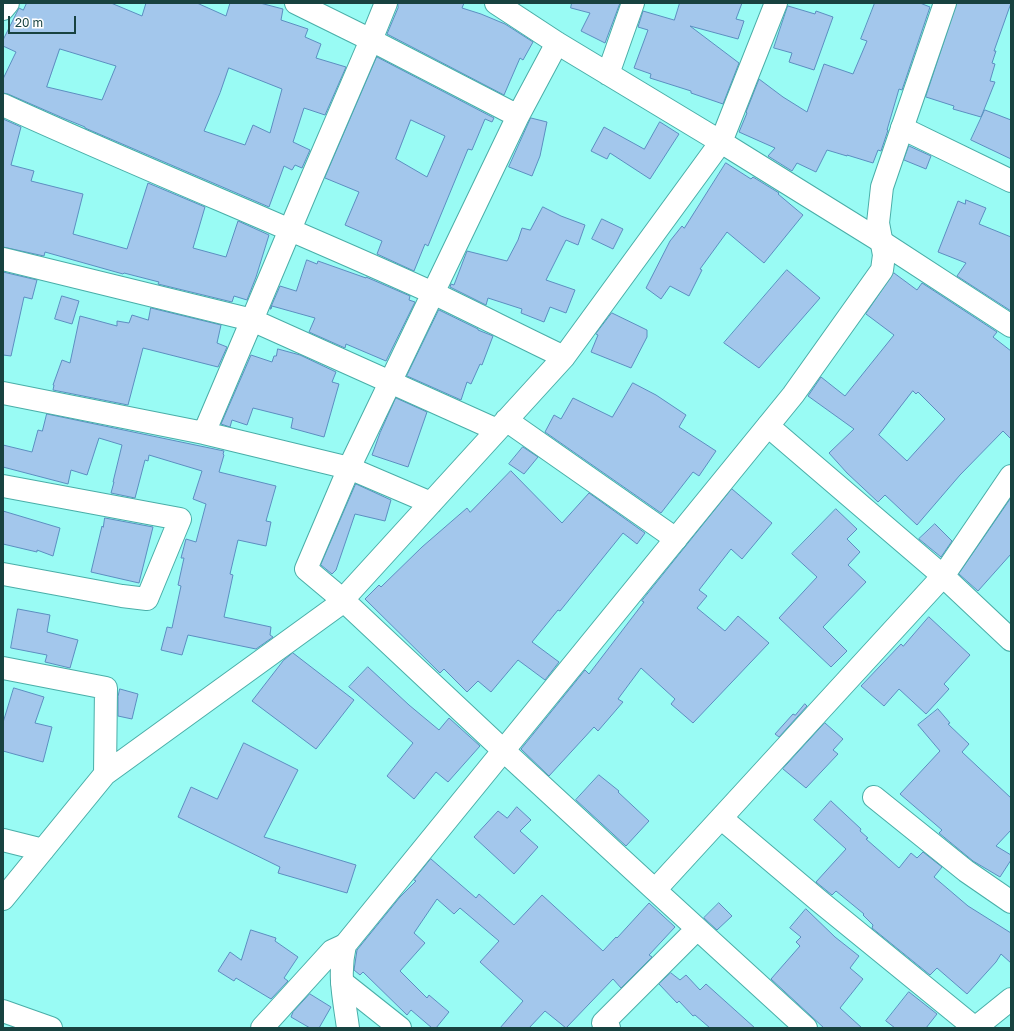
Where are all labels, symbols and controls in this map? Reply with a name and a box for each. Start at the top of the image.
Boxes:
scale bar [10,8,78,34]
text: 20 m [15,15,43,30]

